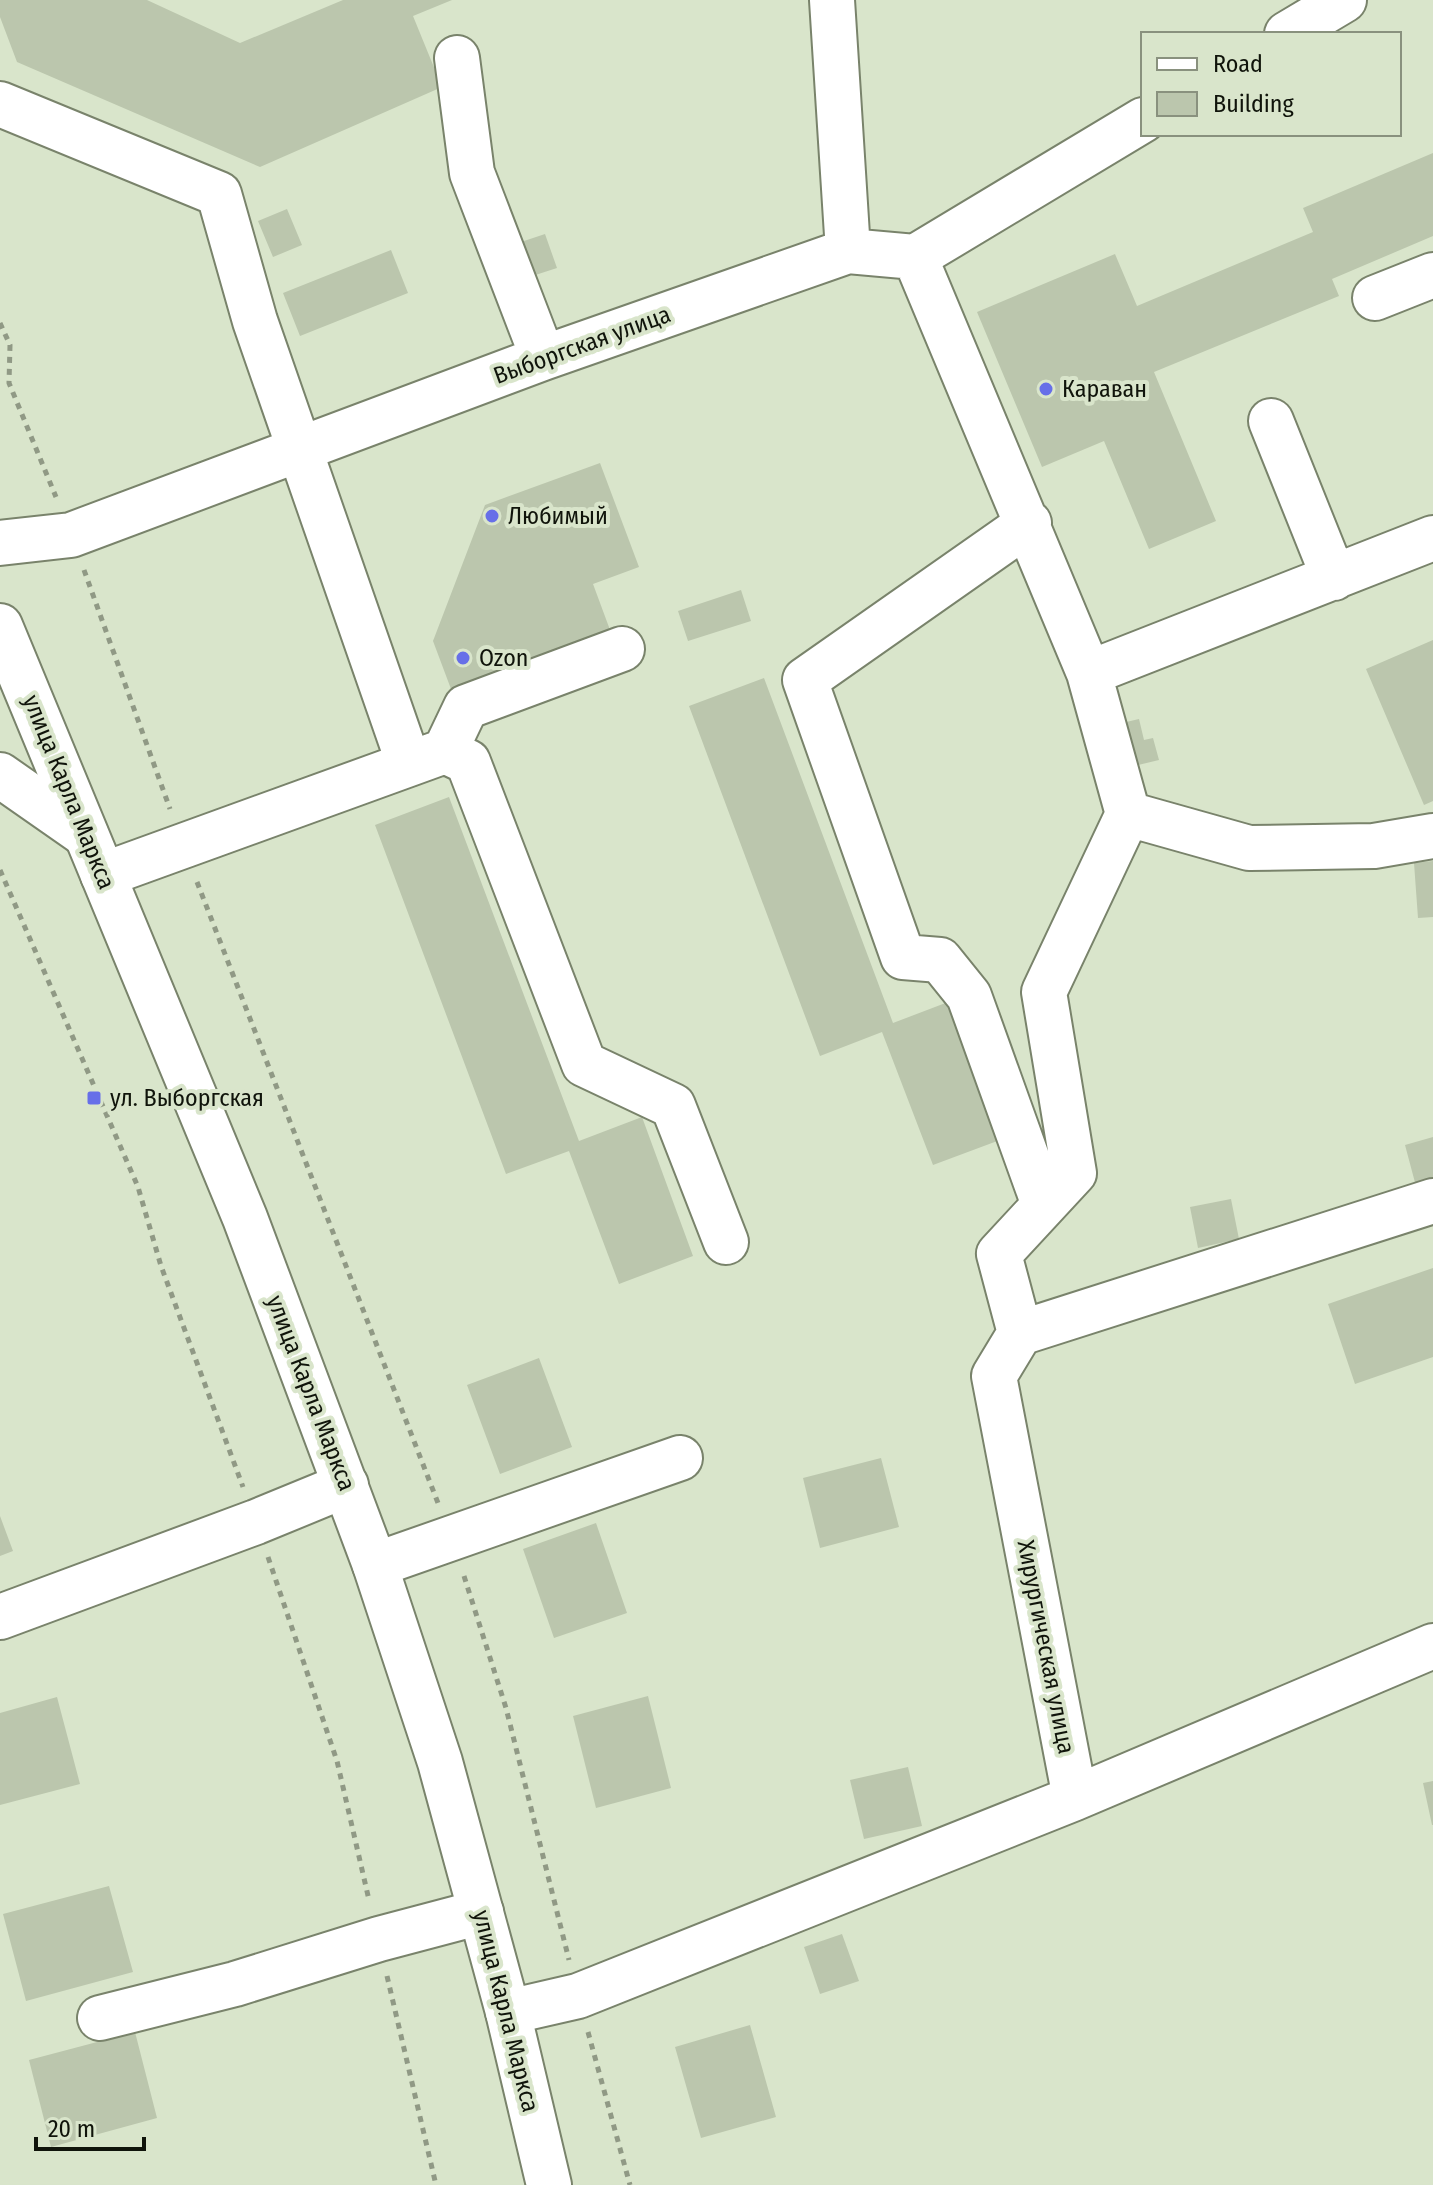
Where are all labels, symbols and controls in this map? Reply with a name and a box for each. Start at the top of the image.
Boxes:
legend [1141,32,1401,136]
text: Road [1213,50,1263,78]
text: Building [1213,90,1295,118]
street label: Выборгская улица [490,300,674,390]
place label: Караван [1062,375,1147,403]
marker: Караван [1037,380,1055,398]
place label: Любимый [508,502,608,530]
marker: Любимый [483,507,501,525]
place label: Ozon [479,644,528,672]
marker: Ozon [454,649,472,667]
street label: улица Карла Маркса [17,691,121,893]
place label: ул. Выборгская [110,1084,264,1112]
marker: ул. Выборгская [85,1089,103,1107]
street label: улица Карла Маркса [261,1291,361,1495]
street label: Хирургическая улица [1012,1538,1080,1756]
street label: улица Карла Маркса [467,1907,545,2115]
scale bar [36,2101,144,2151]
text: 20 m [48,2115,95,2143]

